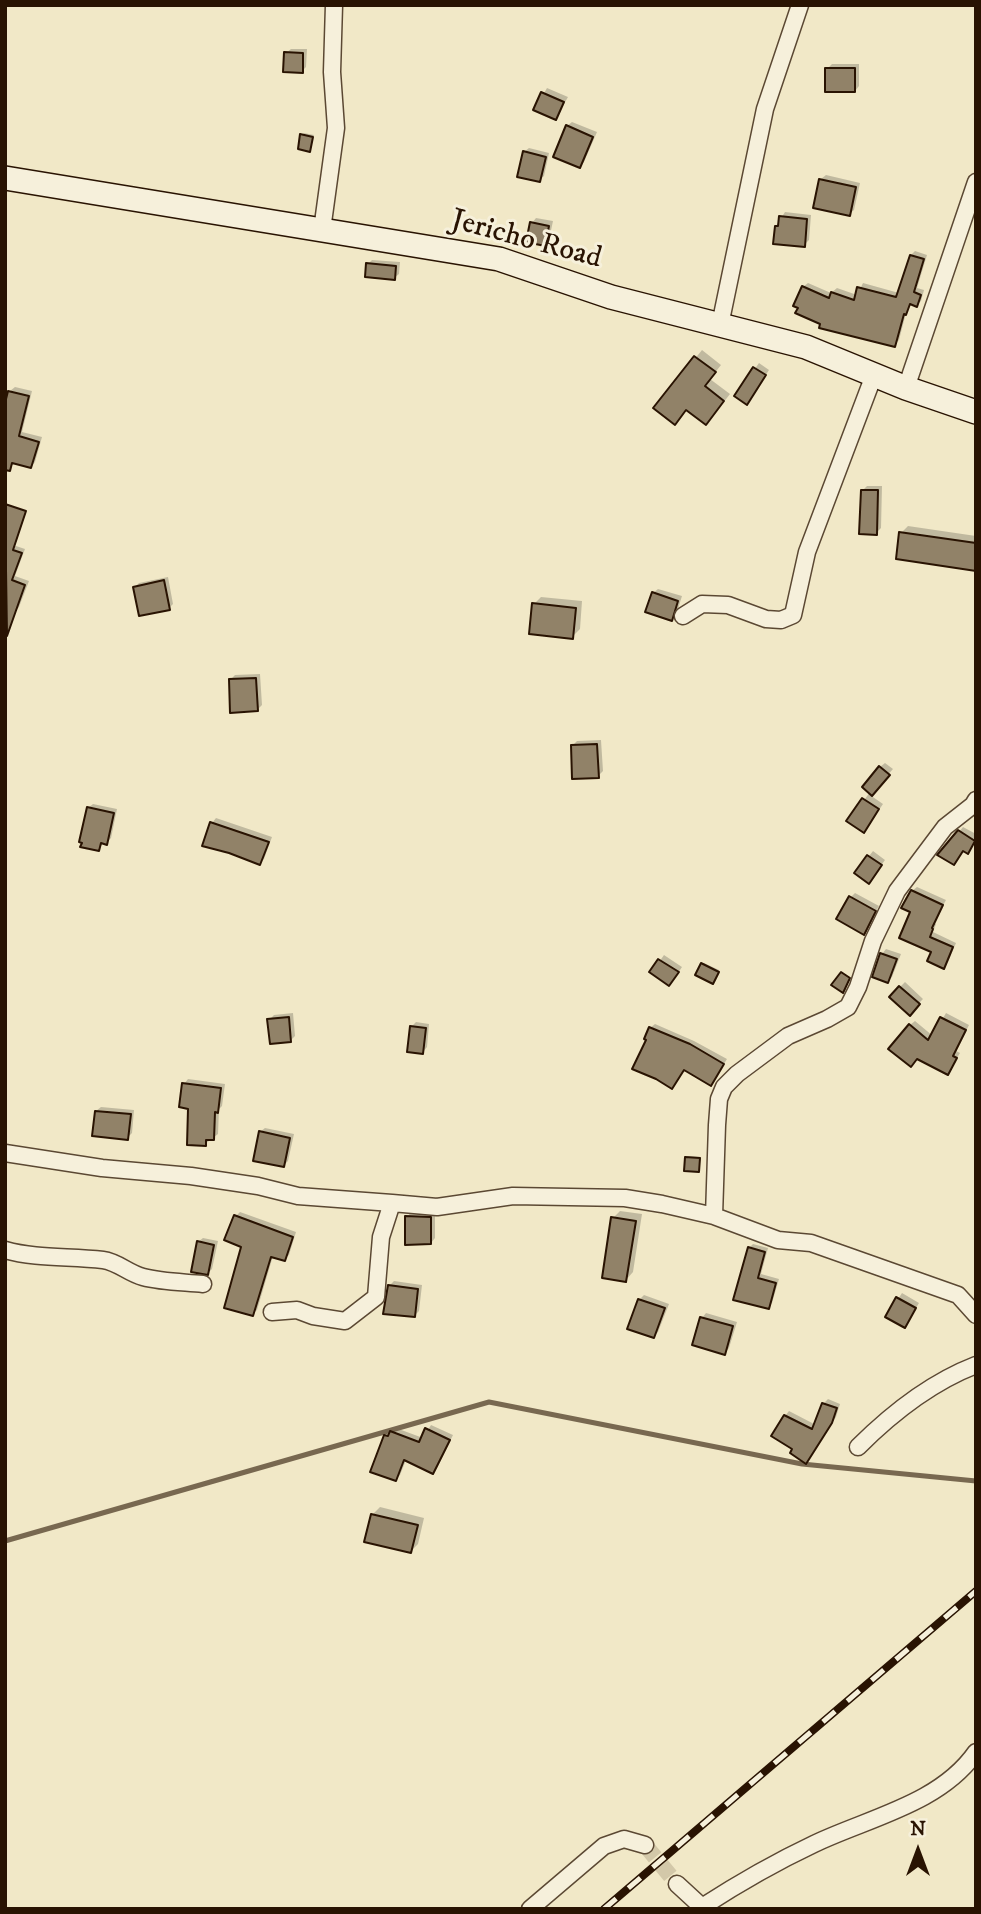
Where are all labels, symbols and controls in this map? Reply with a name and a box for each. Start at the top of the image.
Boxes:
street label: Jericho Road [447,204,605,278]
north arrow [883,1816,953,1886]
text: N [910,1818,926,1841]

